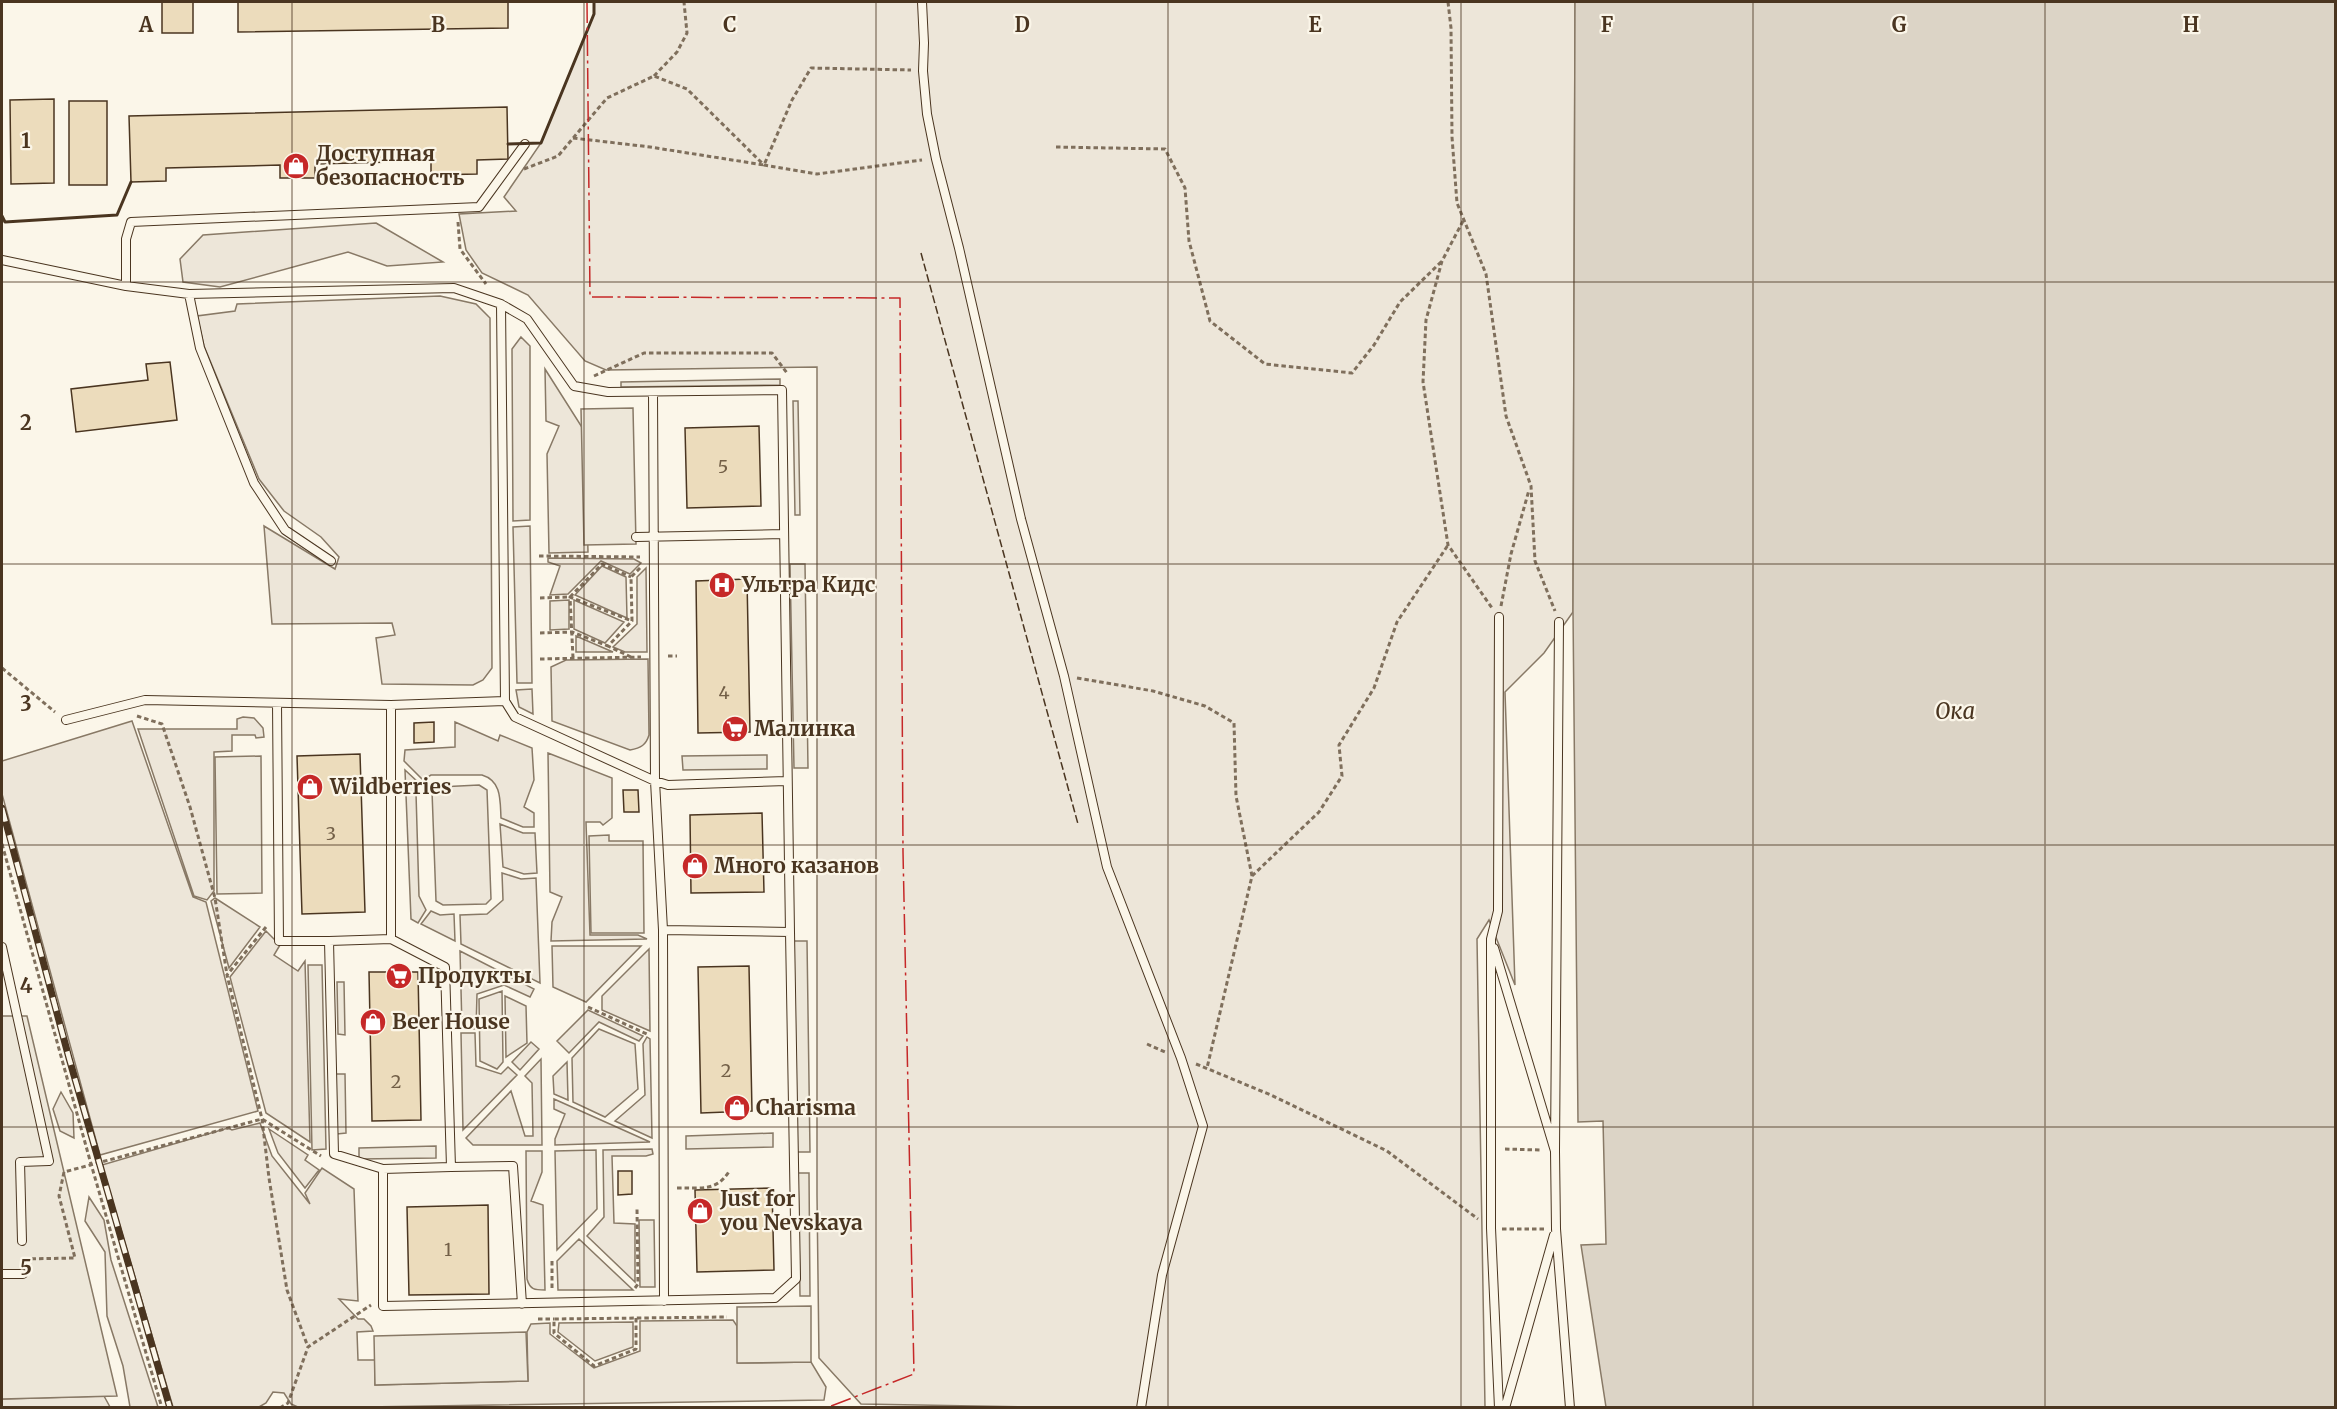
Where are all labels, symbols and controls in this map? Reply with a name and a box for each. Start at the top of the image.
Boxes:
text: A [138,12,154,37]
text: B [431,12,445,37]
text: C [723,12,737,37]
text: D [1014,12,1030,37]
text: E [1308,12,1322,37]
text: F [1601,12,1614,37]
text: G [1892,12,1907,37]
text: H [2183,12,2199,37]
text: 1 [21,128,31,153]
place label: Доступная безопасность [316,140,465,191]
shop icon: Доступная безопасность [281,151,311,181]
text: 2 [20,410,32,435]
house number: 5 [718,455,728,478]
hospital icon: Ультра Кидс [707,570,737,600]
place label: Ультра Кидс [741,571,876,598]
house number: 4 [718,681,730,704]
text: 3 [20,691,32,716]
water label: Ока [1935,697,1975,725]
supermarket icon: Малинка [720,714,750,744]
place label: Малинка [754,715,856,742]
shop icon: Wildberries [295,772,325,802]
place label: Wildberries [329,773,452,800]
house number: 3 [326,822,336,845]
shop icon: Много казанов [680,851,710,881]
place label: Много казанов [714,852,879,879]
supermarket icon: Продукты [384,961,414,991]
place label: Продукты [418,962,532,989]
text: 4 [20,973,33,998]
shop icon: Beer House [358,1007,388,1037]
place label: Beer House [392,1008,510,1035]
house number: 2 [721,1059,731,1082]
house number: 2 [391,1070,401,1093]
shop icon: Charisma [722,1093,752,1123]
place label: Charisma [756,1094,856,1121]
place label: Just for you Nevskaya [719,1185,863,1236]
shop icon: Just for you Nevskaya [685,1196,715,1226]
house number: 1 [444,1238,452,1261]
text: 5 [20,1255,32,1280]

